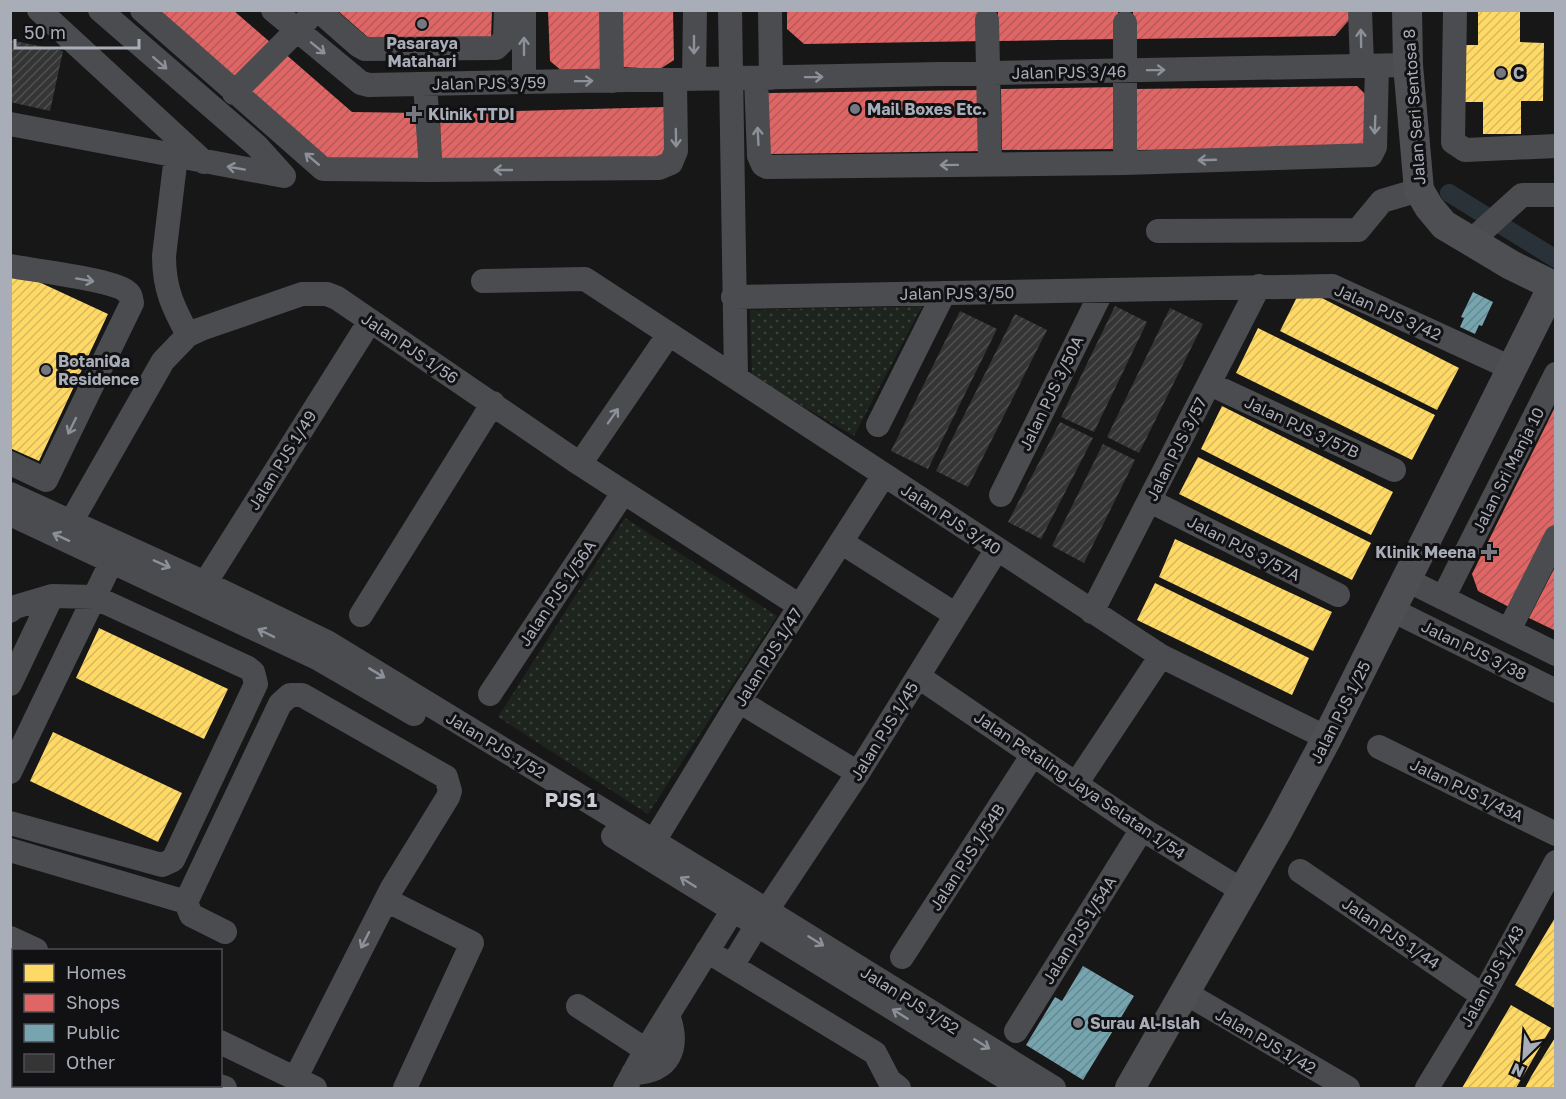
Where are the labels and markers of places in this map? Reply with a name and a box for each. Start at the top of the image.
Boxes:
marker: Pasaraya Matahari [415,17,429,31]
place label: Pasaraya Matahari [386,33,458,71]
place label: C [1513,63,1524,83]
marker: C [1494,66,1508,80]
place label: Mail Boxes Etc. [867,99,987,119]
marker: Mail Boxes Etc. [848,102,862,116]
place label: Klinik TTDI [428,104,515,124]
marker: Klinik TTDI [405,105,423,123]
place label: BotaniQa Residence [58,351,139,389]
marker: BotaniQa Residence [39,363,53,377]
place label: Klinik Meena [1375,542,1476,562]
marker: Klinik Meena [1480,543,1498,561]
place label: Surau Al-Islah [1090,1013,1200,1033]
marker: Surau Al-Islah [1071,1016,1085,1030]

